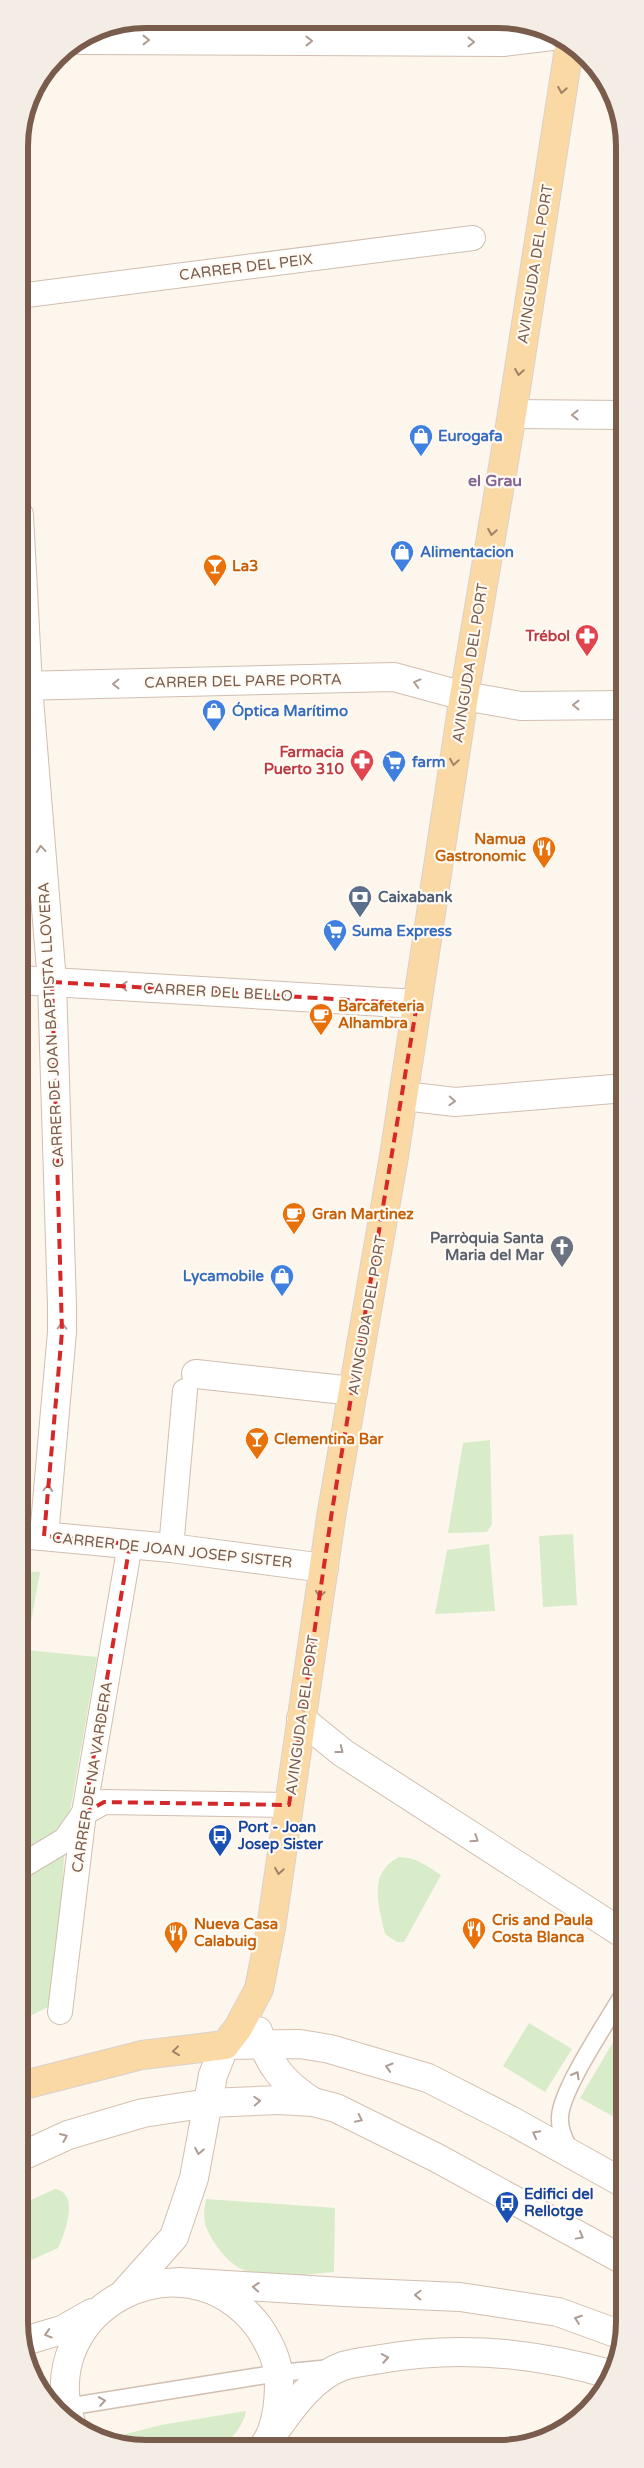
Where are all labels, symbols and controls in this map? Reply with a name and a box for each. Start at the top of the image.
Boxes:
one-way arrow [142,35,150,45]
one-way arrow [305,36,313,46]
one-way arrow [468,37,475,47]
one-way arrow [557,86,568,94]
street label: AVINGUDA DEL PORT [513,183,557,345]
street label: CARRER DEL PEIX [178,250,314,284]
one-way arrow [514,367,524,376]
one-way arrow [571,410,579,420]
shop icon: Eurogafa [408,423,434,457]
place label: Eurogafa [438,427,503,446]
district label: el Grau [468,471,522,491]
one-way arrow [488,528,498,537]
shop icon: Alimentacion [389,539,415,573]
place label: Alimentacion [420,543,514,561]
bar icon: La3 [202,553,228,587]
place label: La3 [232,557,259,575]
street label: AVINGUDA DEL PORT [448,582,492,744]
pharmacy icon: Trébol [574,623,600,657]
place label: Trébol [524,627,570,645]
street label: CARRER DEL PARE PORTA [144,670,342,692]
one-way arrow [111,678,119,689]
one-way arrow [414,679,422,689]
shop icon: Óptica Marítimo [201,698,227,732]
one-way arrow [571,700,579,711]
place label: Óptica Marítimo [232,701,348,721]
place label: Farmacia Puerto 310 [264,743,345,778]
pharmacy icon: Farmacia Puerto 310 [349,748,375,782]
supermarket icon: farm [381,749,407,783]
place label: farm [411,753,445,771]
one-way arrow [450,757,460,766]
place label: Namua Gastronomic [435,830,526,865]
restaurant icon: Namua Gastronomic [531,835,557,869]
one-way arrow [36,844,47,852]
street label: CARRER DE JOAN BAPTISTA LLOVERA [35,882,67,1168]
bank icon: Caixabank [347,884,373,918]
place label: Caixabank [378,888,452,906]
supermarket icon: Suma Express [322,918,348,952]
place label: Suma Express [352,922,452,941]
street label: CARRER DEL BELLO [143,979,293,1005]
one-way arrow [120,980,128,991]
place label: Barcafeteria Alhambra [338,997,424,1032]
cafe icon: Barcafeteria Alhambra [308,1002,334,1036]
one-way arrow [448,1096,456,1107]
cafe icon: Gran Martinez [281,1201,307,1235]
place label: Gran Martinez [312,1205,414,1223]
place label: Parròquia Santa Maria del Mar [430,1229,544,1264]
street label: AVINGUDA DEL PORT [344,1234,390,1396]
church icon: Parròquia Santa Maria del Mar [549,1234,575,1268]
shop icon: Lycamobile [269,1263,295,1297]
place label: Lycamobile [183,1267,264,1286]
one-way arrow [57,1321,67,1329]
bar icon: Clementina Bar [244,1426,270,1460]
place label: Clementina Bar [274,1430,384,1448]
one-way arrow [42,1483,53,1491]
street label: CARRER DE JOAN JOSEP SISTER [51,1528,293,1572]
one-way arrow [315,1590,326,1598]
street label: AVINGUDA DEL PORT [282,1634,322,1796]
street label: CARRER DE NA VARDERA [68,1680,116,1874]
one-way arrow [334,1744,343,1753]
place label: Port - Joan Josep Sister [237,1818,323,1854]
bus stop icon: Port - Joan Josep Sister [207,1823,233,1857]
one-way arrow [470,1832,479,1842]
one-way arrow [275,1867,285,1876]
place label: Cris and Paula Costa Blanca [492,1911,593,1946]
place label: Nueva Casa Calabuig [194,1915,278,1951]
restaurant icon: Cris and Paula Costa Blanca [461,1916,487,1950]
restaurant icon: Nueva Casa Calabuig [163,1920,189,1954]
one-way arrow [172,2045,180,2056]
one-way arrow [386,2062,394,2072]
one-way arrow [570,2071,580,2080]
one-way arrow [254,2096,262,2106]
one-way arrow [354,2113,363,2123]
one-way arrow [533,2130,542,2140]
one-way arrow [59,2133,68,2143]
one-way arrow [194,2147,204,2156]
place label: Edifici del Rellotge [524,2185,593,2221]
bus stop icon: Edifici del Rellotge [494,2190,520,2224]
one-way arrow [574,2230,583,2240]
one-way arrow [252,2281,260,2292]
one-way arrow [414,2290,422,2300]
one-way arrow [574,2315,583,2325]
one-way arrow [44,2329,52,2339]
one-way arrow [381,2354,389,2364]
one-way arrow [97,2396,106,2406]

